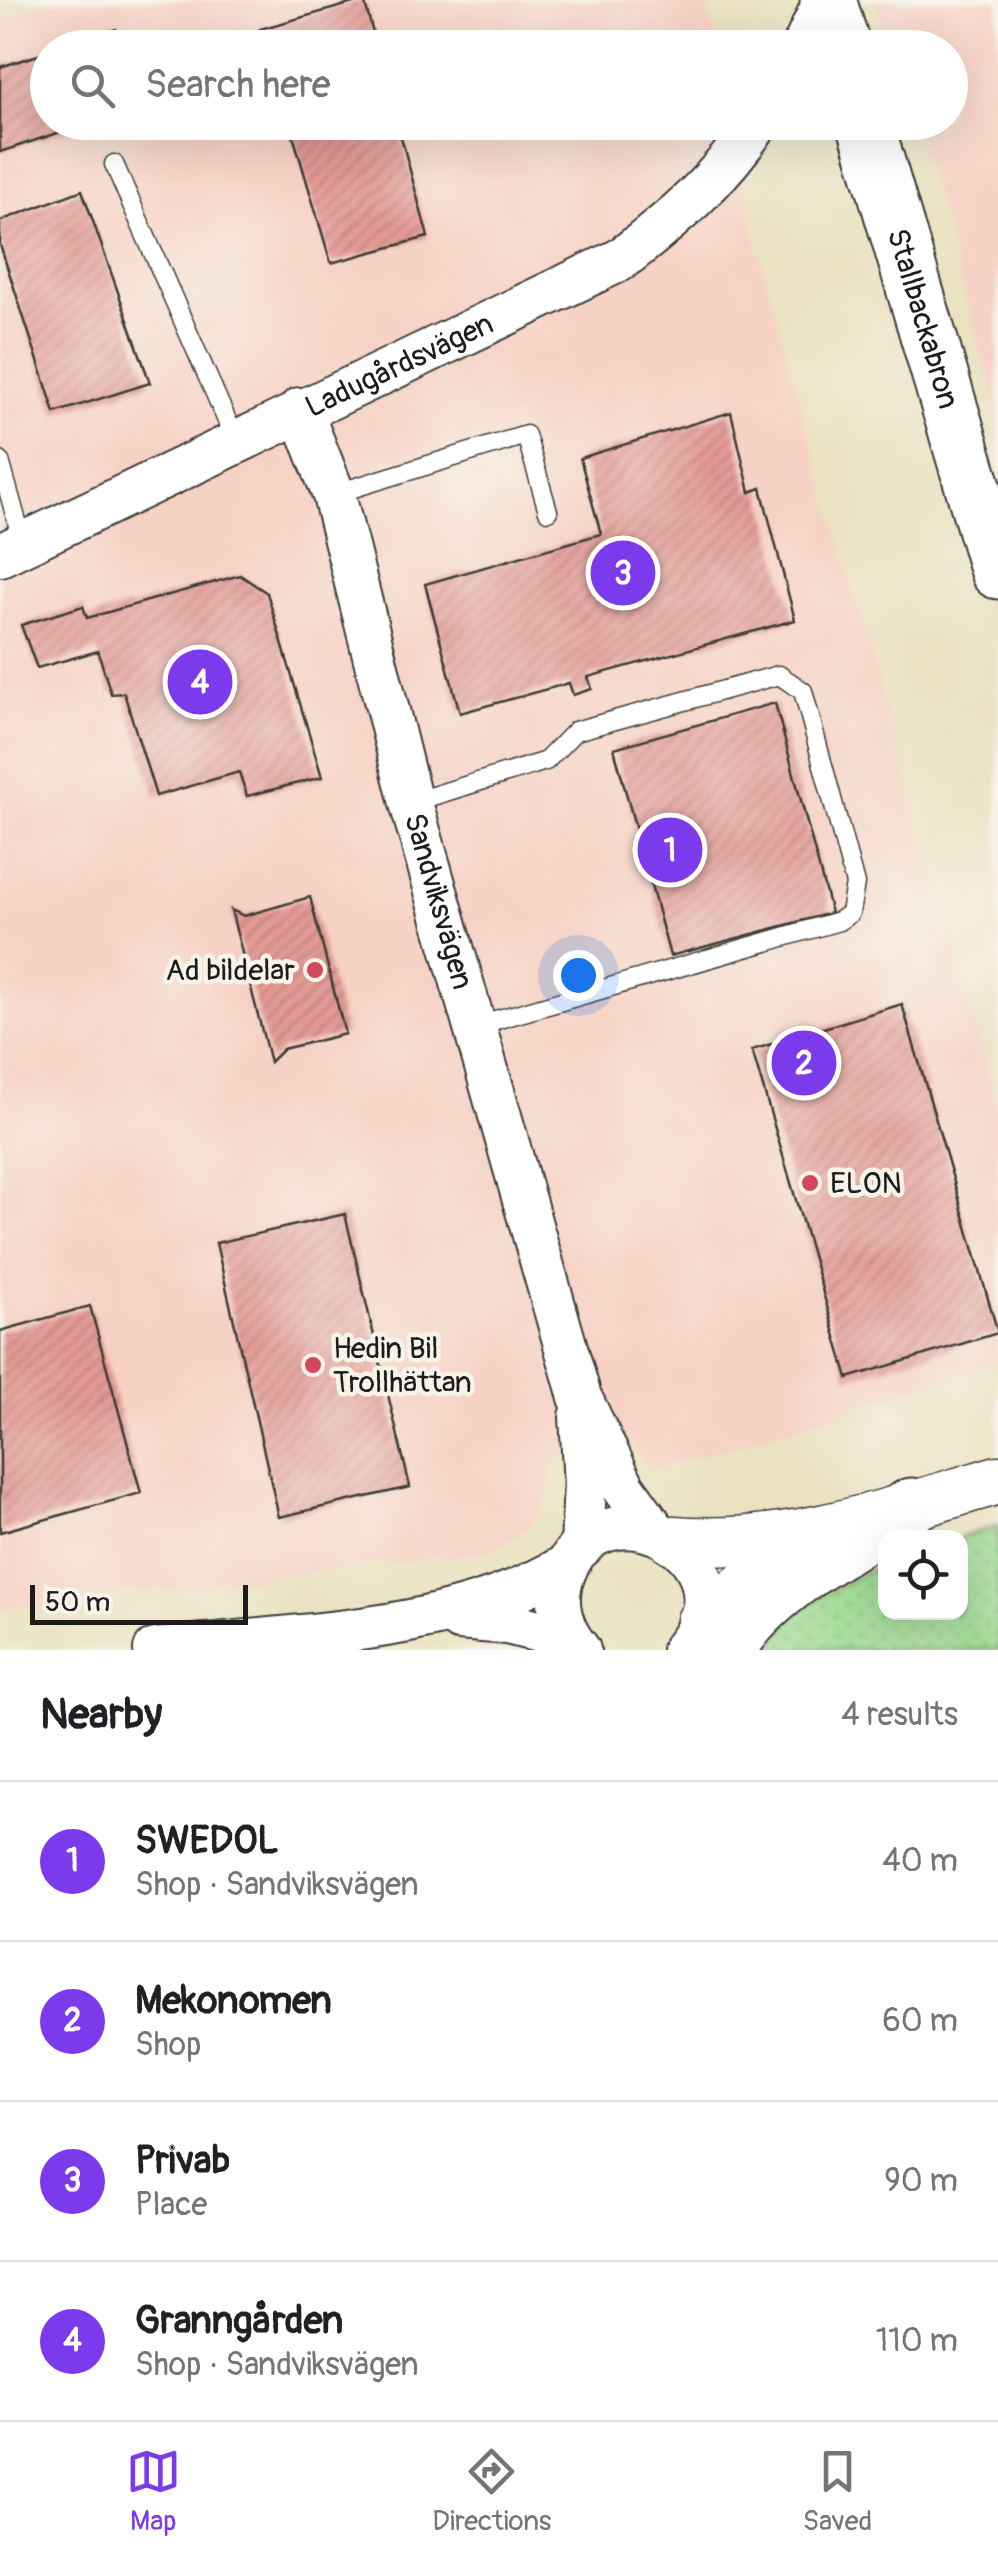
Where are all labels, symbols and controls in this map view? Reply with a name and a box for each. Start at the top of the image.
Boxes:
search box [30,30,968,140]
icon: search [65,58,120,113]
text: Search here [145,61,331,109]
street label: Stallbackabron [879,224,967,413]
street label: Ladugårdsvägen [299,305,499,426]
pin: 3 [590,536,656,610]
pin: 4 [168,644,232,720]
street label: Sandviksvägen [396,809,481,993]
pin: 1 [638,812,702,888]
your location [553,950,604,1001]
place label: Ad bildelar [166,952,295,989]
marker: Ad bildelar [304,959,326,981]
pin: 2 [772,1026,836,1100]
place label: ELON [830,1165,902,1202]
marker: ELON [799,1172,821,1194]
place label: Hedin Bil Trollhättan [333,1330,472,1401]
marker: Hedin Bil Trollhättan [302,1354,324,1376]
map controls [878,1530,968,1620]
button: locate [878,1530,968,1620]
scale bar [30,1580,248,1624]
text: 50 m [45,1585,110,1620]
text: Nearby [40,1689,162,1741]
text: 4 results [841,1695,958,1735]
text: SWEDOL [135,1817,279,1865]
text: 1 [66,1841,79,1881]
text: 40 m [882,1841,958,1881]
text: Shop · Sandviksvägen [135,1865,419,1905]
text: Mekonomen [135,1977,332,2025]
text: 2 [64,2001,81,2041]
text: 60 m [882,2001,958,2041]
text: Shop [135,2025,201,2065]
text: Privab [135,2137,230,2185]
text: 3 [64,2161,81,2201]
text: 90 m [884,2161,958,2201]
text: Place [135,2185,207,2225]
text: Granngården [135,2297,343,2345]
text: 4 [63,2321,82,2361]
text: 110 m [876,2321,958,2361]
text: Shop · Sandviksvägen [135,2345,419,2385]
tab: Map [126,2444,181,2539]
tab: Directions [432,2444,551,2539]
tab: Saved [803,2444,872,2539]

